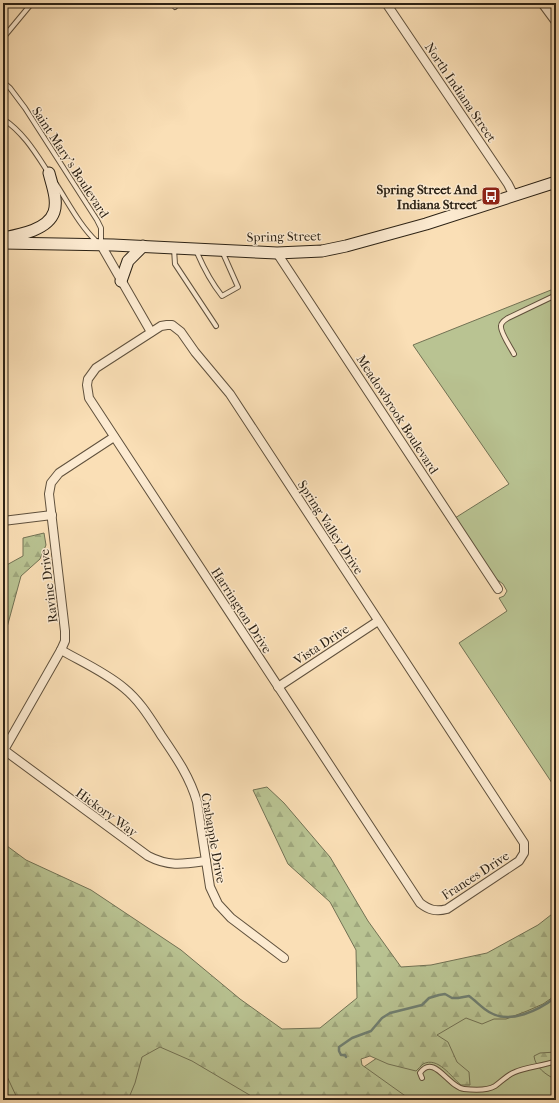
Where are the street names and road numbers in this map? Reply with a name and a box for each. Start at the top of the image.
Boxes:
street label: North Indiana Street [422,40,500,145]
street label: Saint Mary's Boulevard [29,104,113,221]
street label: Spring Street [247,228,322,245]
street label: Meadowbrook Boulevard [353,352,442,477]
street label: Spring Valley Drive [295,478,367,577]
street label: Ravine Drive [36,548,60,624]
street label: Harrington Drive [208,565,275,656]
street label: Vista Drive [290,621,352,668]
street label: Hickory Way [73,785,141,840]
street label: Crabapple Drive [198,792,229,885]
street label: Frances Drive [439,848,512,903]

